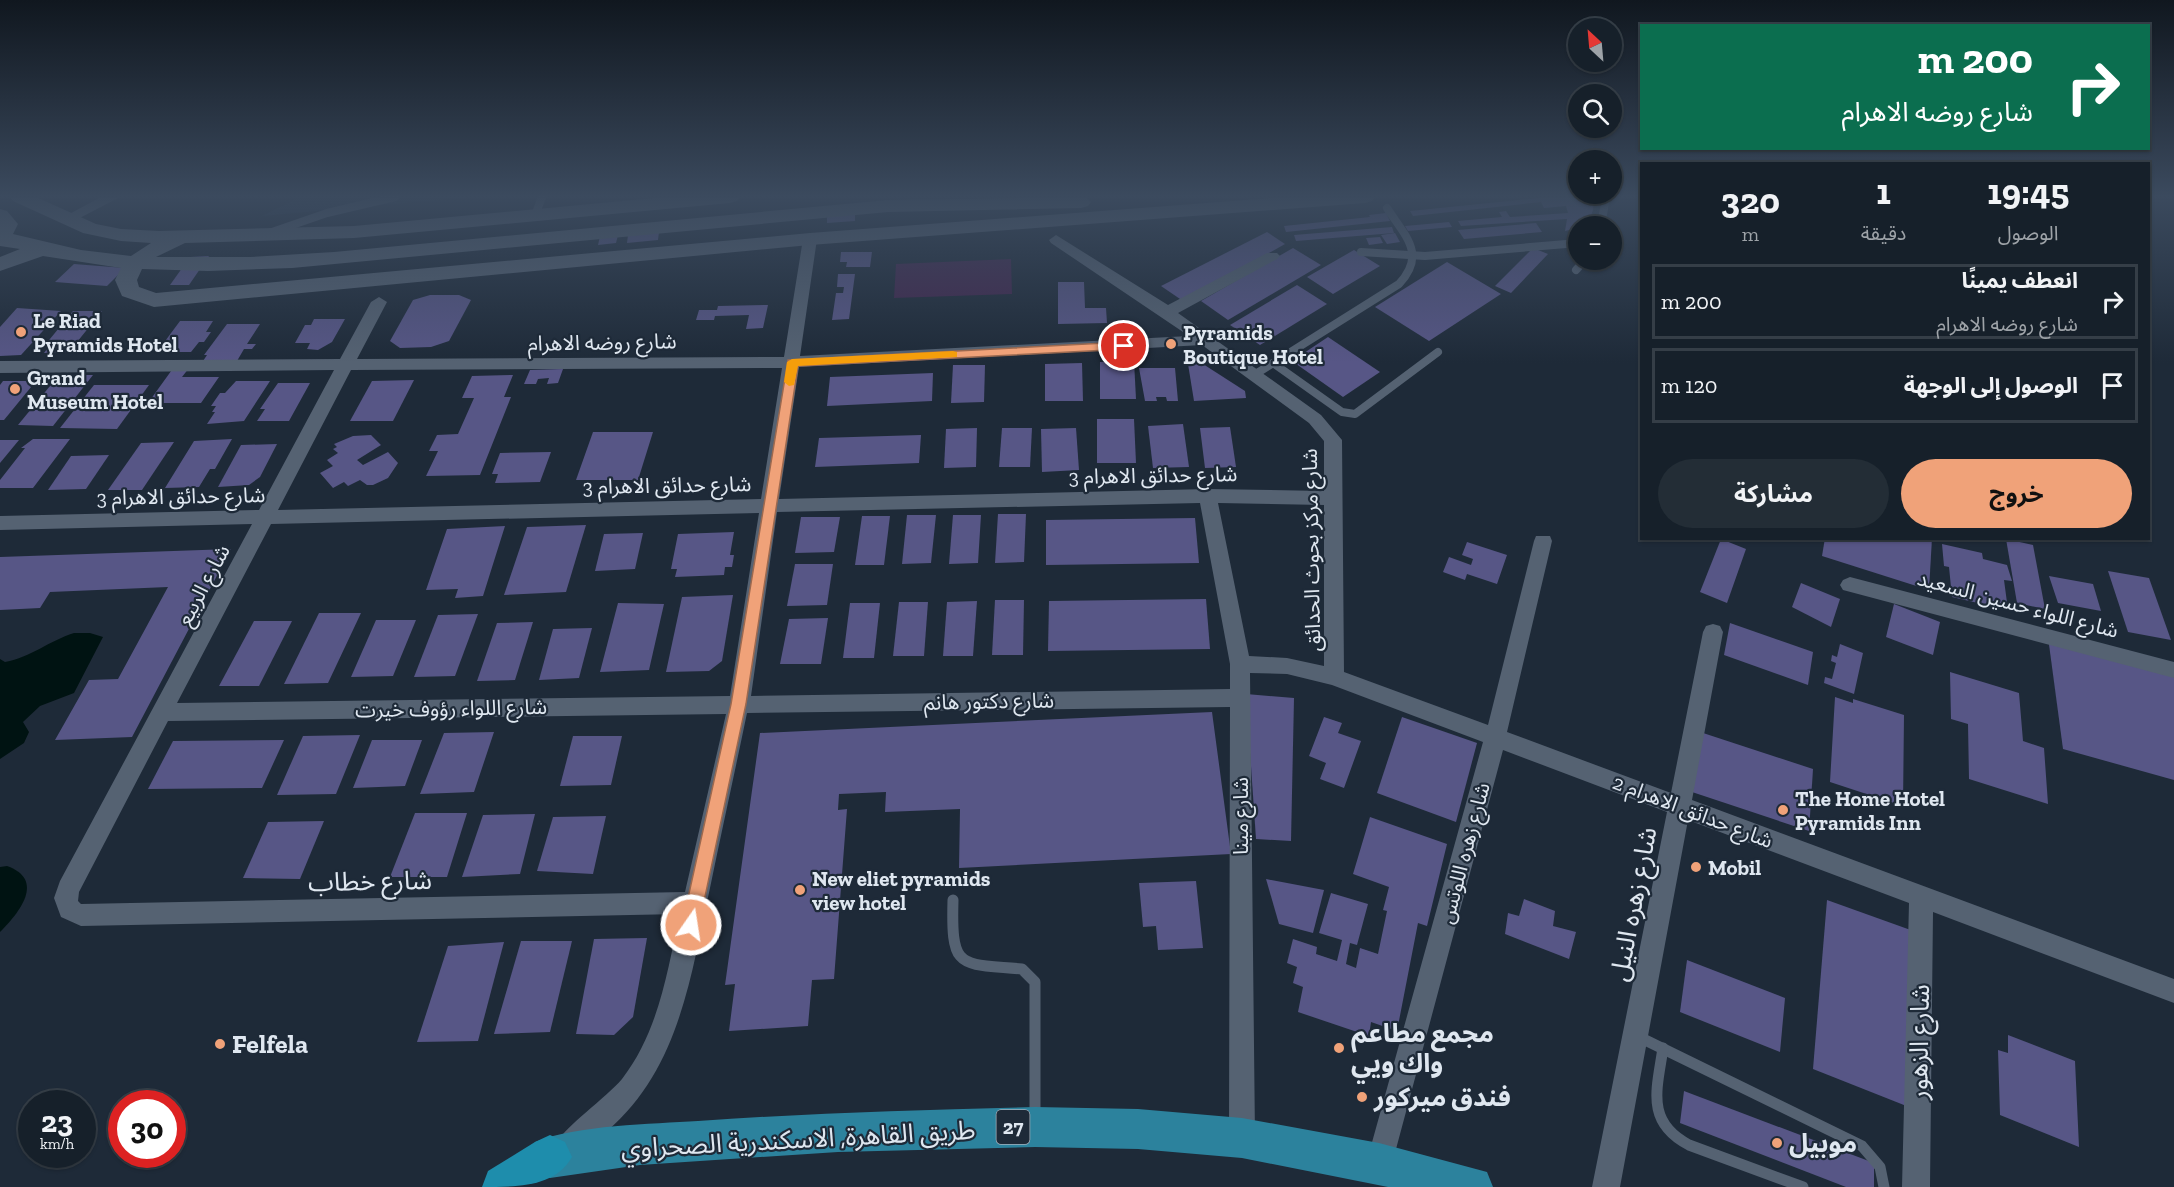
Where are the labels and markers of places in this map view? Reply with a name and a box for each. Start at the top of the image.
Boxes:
place label: Le Riad Pyramids Hotel [33,308,178,357]
pin [1098,320,1149,371]
place label: Pyramids Boutique Hotel [1183,320,1323,369]
marker: Le Riad Pyramids Hotel [14,325,28,339]
marker: Pyramids Boutique Hotel [1164,337,1178,351]
place label: Grand Museum Hotel [27,365,163,414]
marker: Grand Museum Hotel [8,382,22,396]
place label: The Home Hotel Pyramids Inn [1795,786,1945,835]
marker: The Home Hotel Pyramids Inn [1776,803,1790,817]
place label: Mobil [1708,855,1761,880]
marker: Mobil [1689,860,1703,874]
place label: New eliet pyramids view hotel [812,866,991,915]
marker: New eliet pyramids view hotel [793,883,807,897]
place label: مجمع مطاعم واك ويي [1351,1017,1494,1084]
place label: Felfela [232,1028,308,1060]
marker: Felfela [213,1037,227,1051]
marker: مجمع مطاعم واك ويي [1332,1041,1346,1055]
place label: فندق ميركور [1373,1081,1511,1113]
marker: فندق ميركور [1355,1090,1369,1104]
place label: موبيل [1789,1127,1857,1159]
marker: موبيل [1770,1136,1784,1150]

